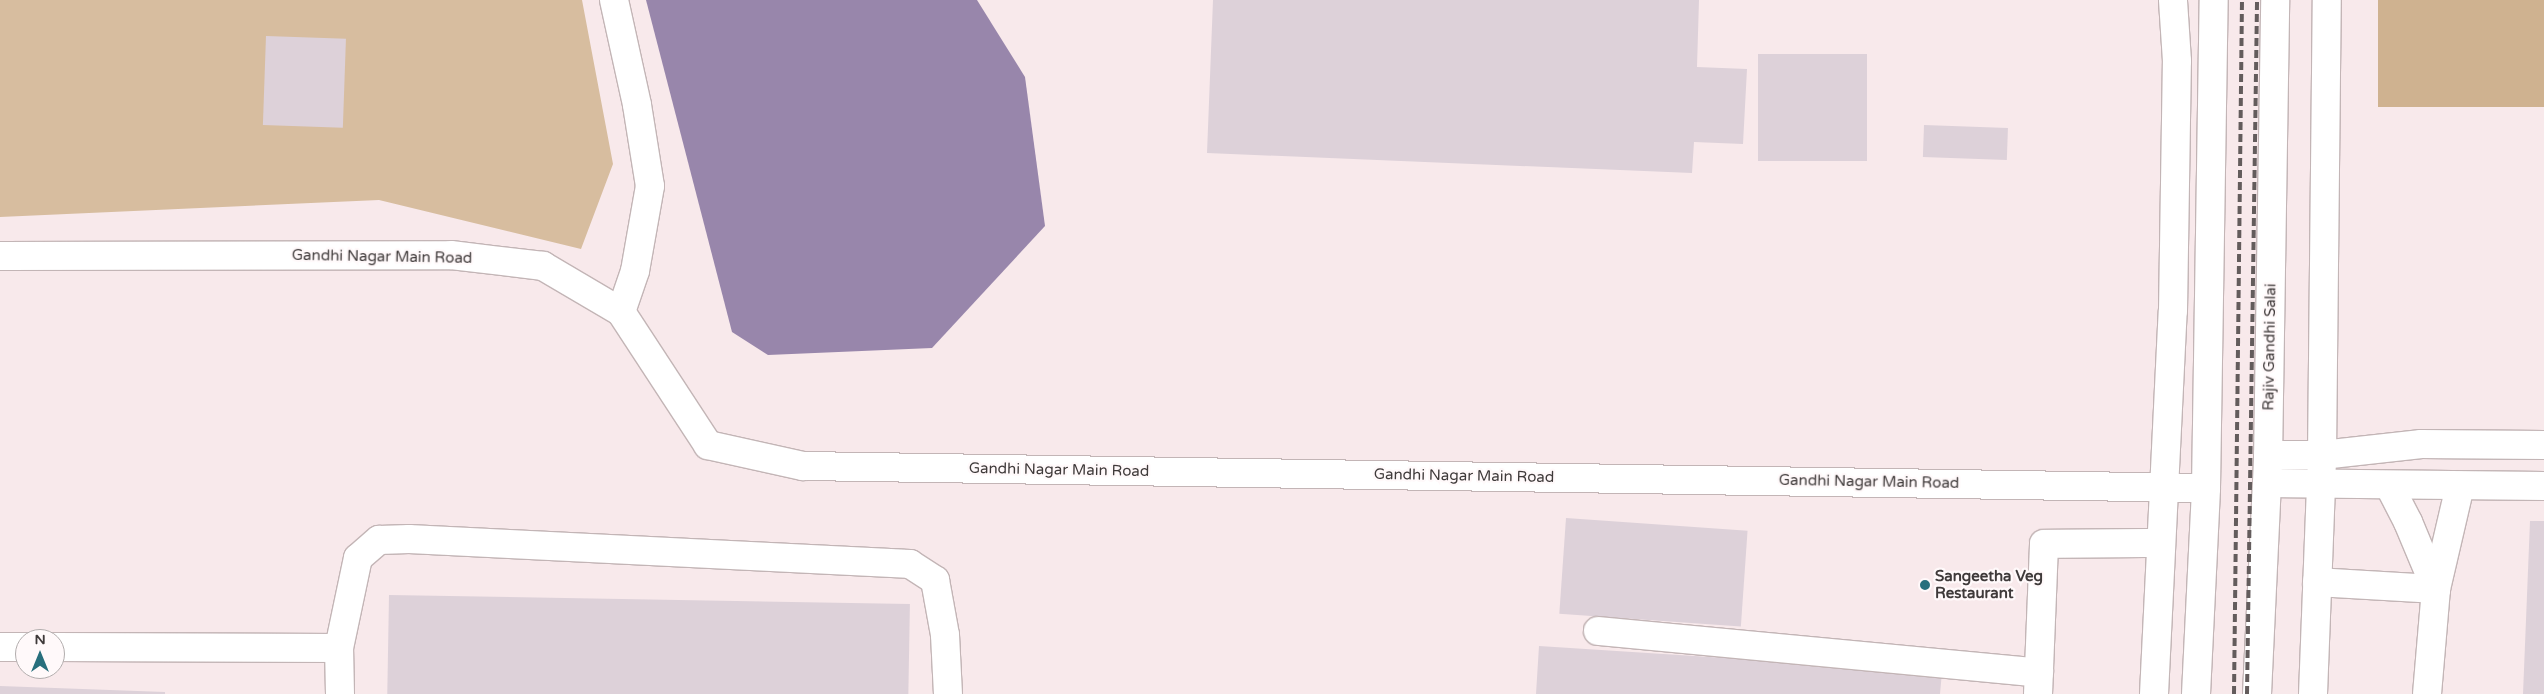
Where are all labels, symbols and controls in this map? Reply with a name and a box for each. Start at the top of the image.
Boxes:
street label: Gandhi Nagar Main Road [292,246,472,268]
street label: Rajiv Gandhi Salai [2260,283,2280,411]
street label: Gandhi Nagar Main Road [969,459,1149,481]
street label: Gandhi Nagar Main Road [1374,465,1554,487]
street label: Gandhi Nagar Main Road [1779,471,1959,493]
place label: Sangeetha Veg Restaurant [1935,567,2043,602]
marker: Sangeetha Veg Restaurant [1919,579,1931,591]
north arrow [15,629,65,679]
text: N [34,631,46,648]

